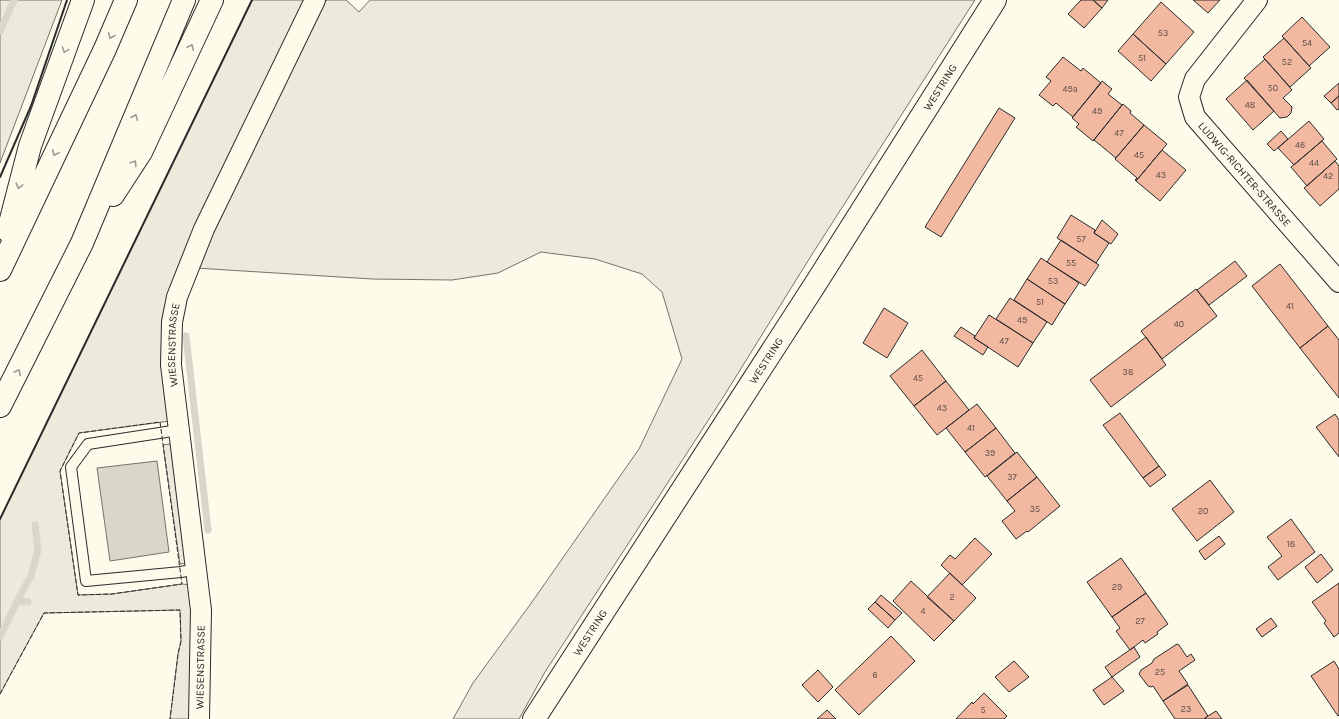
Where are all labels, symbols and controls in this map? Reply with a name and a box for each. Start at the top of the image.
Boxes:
house number: 53 [1158,28,1168,38]
one-way arrow [107,32,115,39]
house number: 54 [1302,38,1312,48]
one-way arrow [186,43,194,51]
one-way arrow [61,46,69,53]
house number: 51 [1138,53,1146,63]
house number: 52 [1282,57,1292,67]
street label: WESTRING [921,62,960,113]
house number: 50 [1268,83,1278,93]
house number: 49a [1062,84,1078,94]
house number: 48 [1245,100,1256,110]
house number: 49 [1092,106,1102,116]
one-way arrow [130,113,138,121]
street label: LUDWIG-RICHTER-STRASSE [1195,119,1294,229]
house number: 47 [1114,128,1124,138]
house number: 46 [1295,140,1305,150]
one-way arrow [52,149,60,157]
house number: 45 [1134,150,1144,160]
house number: 44 [1309,158,1319,168]
one-way arrow [129,161,136,168]
house number: 43 [1156,170,1166,180]
house number: 42 [1323,171,1333,181]
one-way arrow [16,183,24,190]
house number: 57 [1076,234,1086,244]
house number: 55 [1066,258,1076,268]
house number: 53 [1048,276,1058,286]
house number: 51 [1036,297,1044,307]
house number: 41 [1286,301,1294,311]
street label: WIESENSTRASSE [165,302,183,388]
house number: 49 [1017,315,1027,325]
house number: 40 [1174,319,1184,329]
street label: WESTRING [747,335,786,386]
house number: 47 [999,336,1009,346]
house number: 38 [1123,367,1134,377]
one-way arrow [13,368,20,376]
house number: 45 [913,373,923,383]
house number: 43 [937,403,947,413]
house number: 41 [967,423,975,433]
house number: 39 [985,448,995,458]
house number: 37 [1007,472,1018,482]
house number: 35 [1030,504,1040,514]
house number: 20 [1198,506,1208,516]
house number: 18 [1287,539,1296,549]
house number: 29 [1112,582,1122,592]
house number: 2 [949,592,955,602]
house number: 4 [920,606,926,616]
street label: WESTRING [571,607,610,658]
house number: 27 [1135,616,1145,626]
street label: WIESENSTRASSE [193,625,208,709]
house number: 25 [1155,667,1165,677]
house number: 6 [872,670,878,680]
house number: 23 [1181,704,1191,714]
house number: 5 [980,705,986,715]

